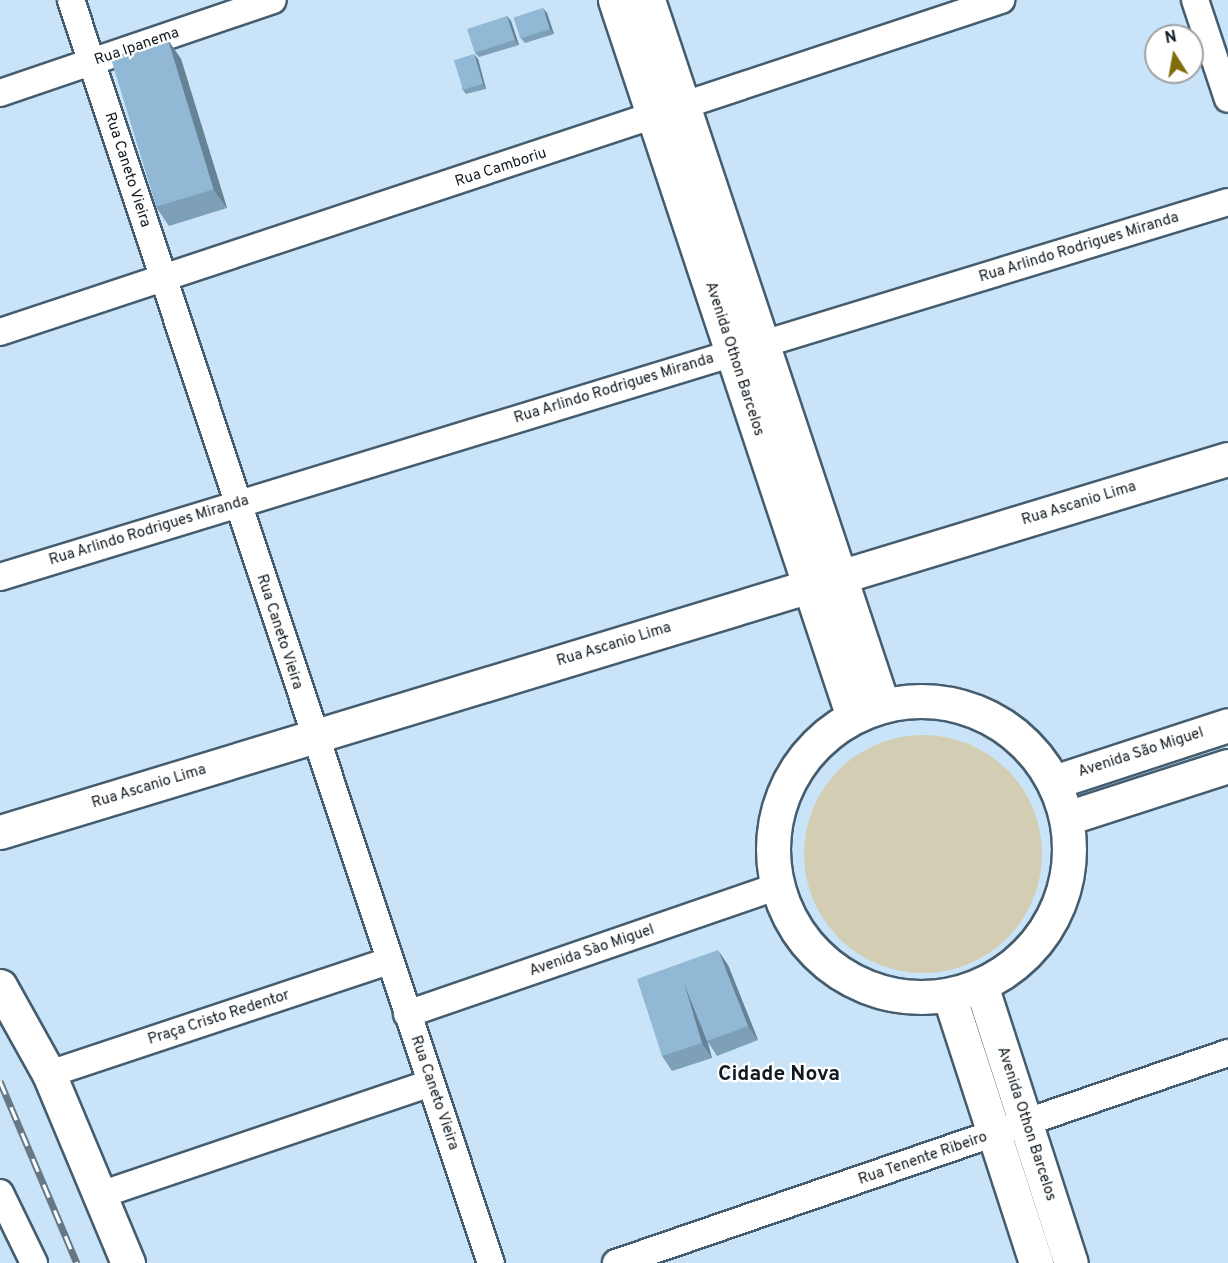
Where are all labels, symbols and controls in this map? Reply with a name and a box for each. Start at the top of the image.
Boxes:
street label: Rua Ipanema [92,24,182,70]
north arrow [1144,24,1204,84]
text: N [1163,27,1178,49]
street label: Rua Caneto Vieira [100,110,154,230]
street label: Rua Camboriu [453,145,549,191]
street label: Rua Arlindo Rodrigues Miranda [977,209,1181,287]
street label: Avenida Othon Barcelos [701,280,767,438]
street label: Rua Arlindo Rodrigues Miranda [512,350,716,428]
street label: Rua Ascanio Lima [1019,478,1139,530]
street label: Rua Arlindo Rodrigues Miranda [47,492,251,570]
street label: Rua Caneto Vieira [252,572,306,692]
street label: Rua Ascanio Lima [554,619,674,671]
street label: Avenida São Miguel [1076,724,1206,782]
street label: Rua Ascanio Lima [89,761,209,813]
street label: Avenida Sào Miguel [527,921,657,981]
street label: Praça Cristo Redentor [146,987,292,1049]
street label: Rua Caneto Vieira [406,1033,462,1153]
street label: Avenida Othon Barcelos [993,1045,1059,1203]
district label: Cidade Nova [718,1062,840,1088]
street label: Rua Tenente Ribeiro [856,1128,990,1190]

